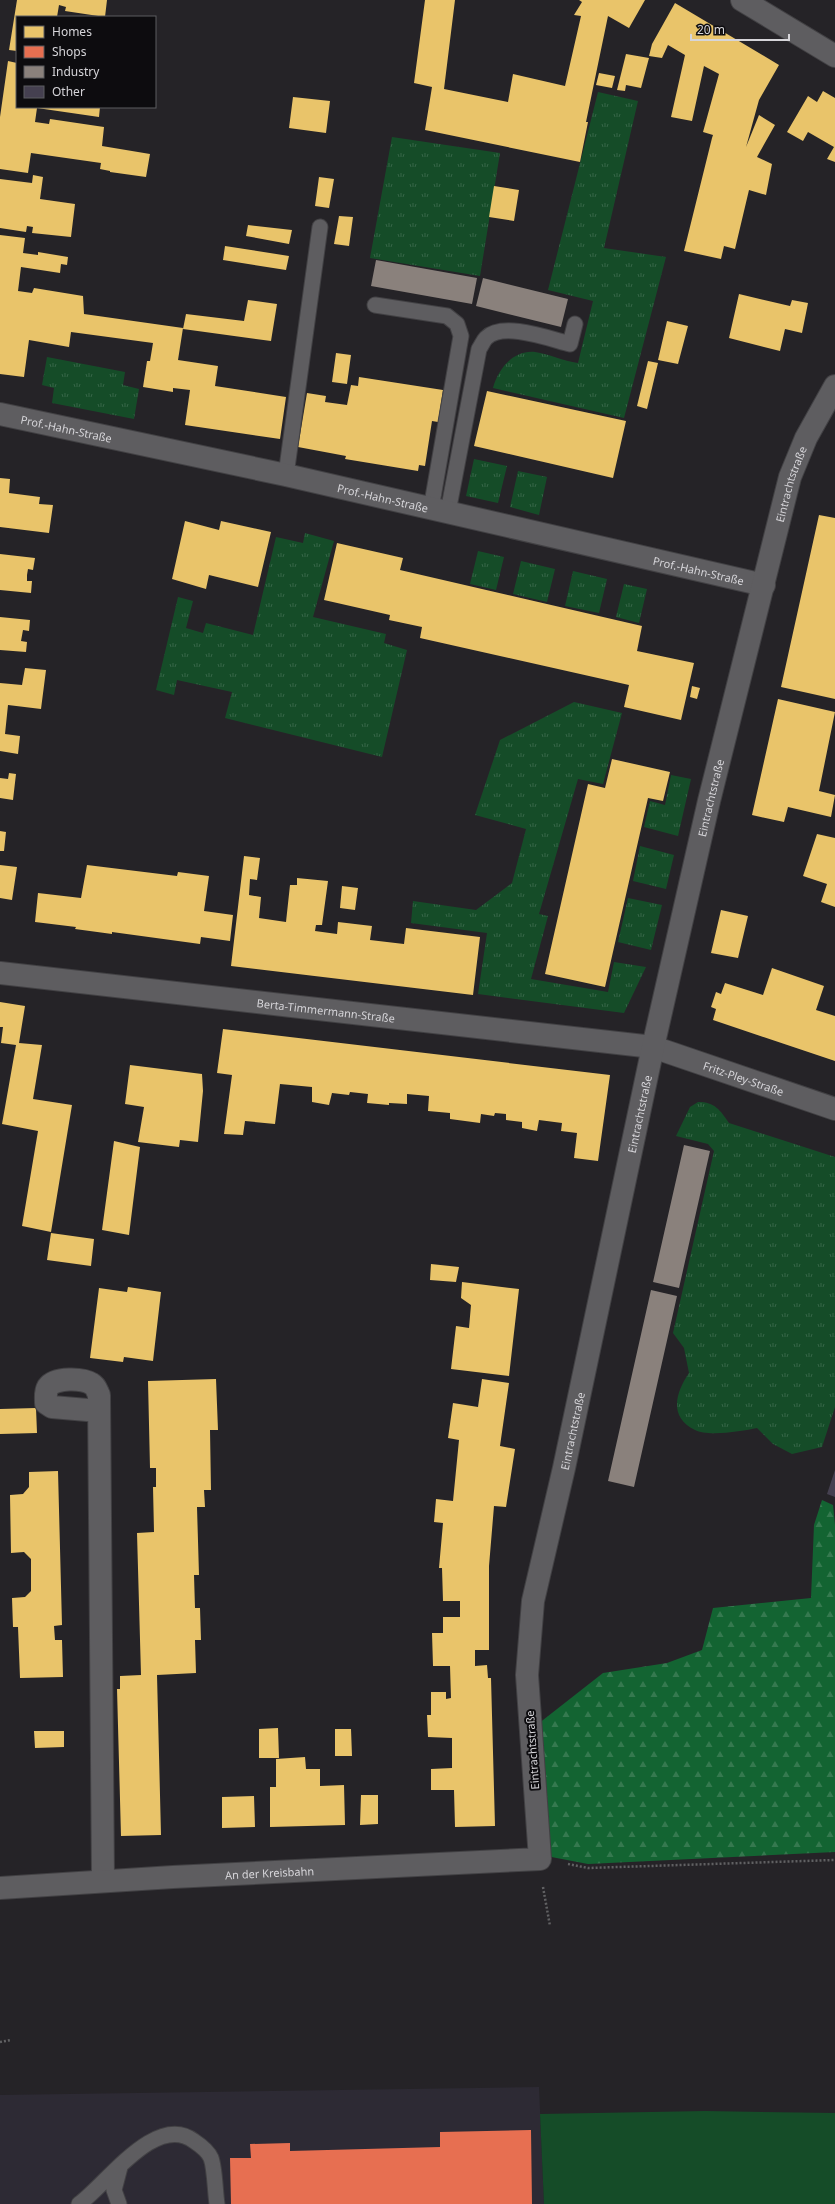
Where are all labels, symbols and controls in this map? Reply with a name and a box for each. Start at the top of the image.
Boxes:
legend [16,16,156,108]
scale bar [691,16,789,42]
text: 20 m [697,21,725,38]
text: Homes [52,23,92,40]
text: Shops [52,43,87,60]
text: Industry [52,63,100,80]
text: Other [52,83,85,100]
street label: Prof.-Hahn-Straße [20,411,114,445]
street label: Eintrachtstraße [772,444,809,524]
street label: Prof.-Hahn-Straße [336,480,430,515]
street label: Prof.-Hahn-Straße [652,552,746,588]
street label: Eintrachtstraße [694,757,727,838]
street label: Berta-Timmermann-Straße [256,995,396,1025]
street label: Fritz-Pley-Straße [701,1057,786,1099]
street label: Eintrachtstraße [623,1074,654,1154]
street label: Eintrachtstraße [556,1391,587,1471]
street label: Eintrachtstraße [522,1710,542,1790]
street label: An der Kreisbahn [225,1863,314,1882]

